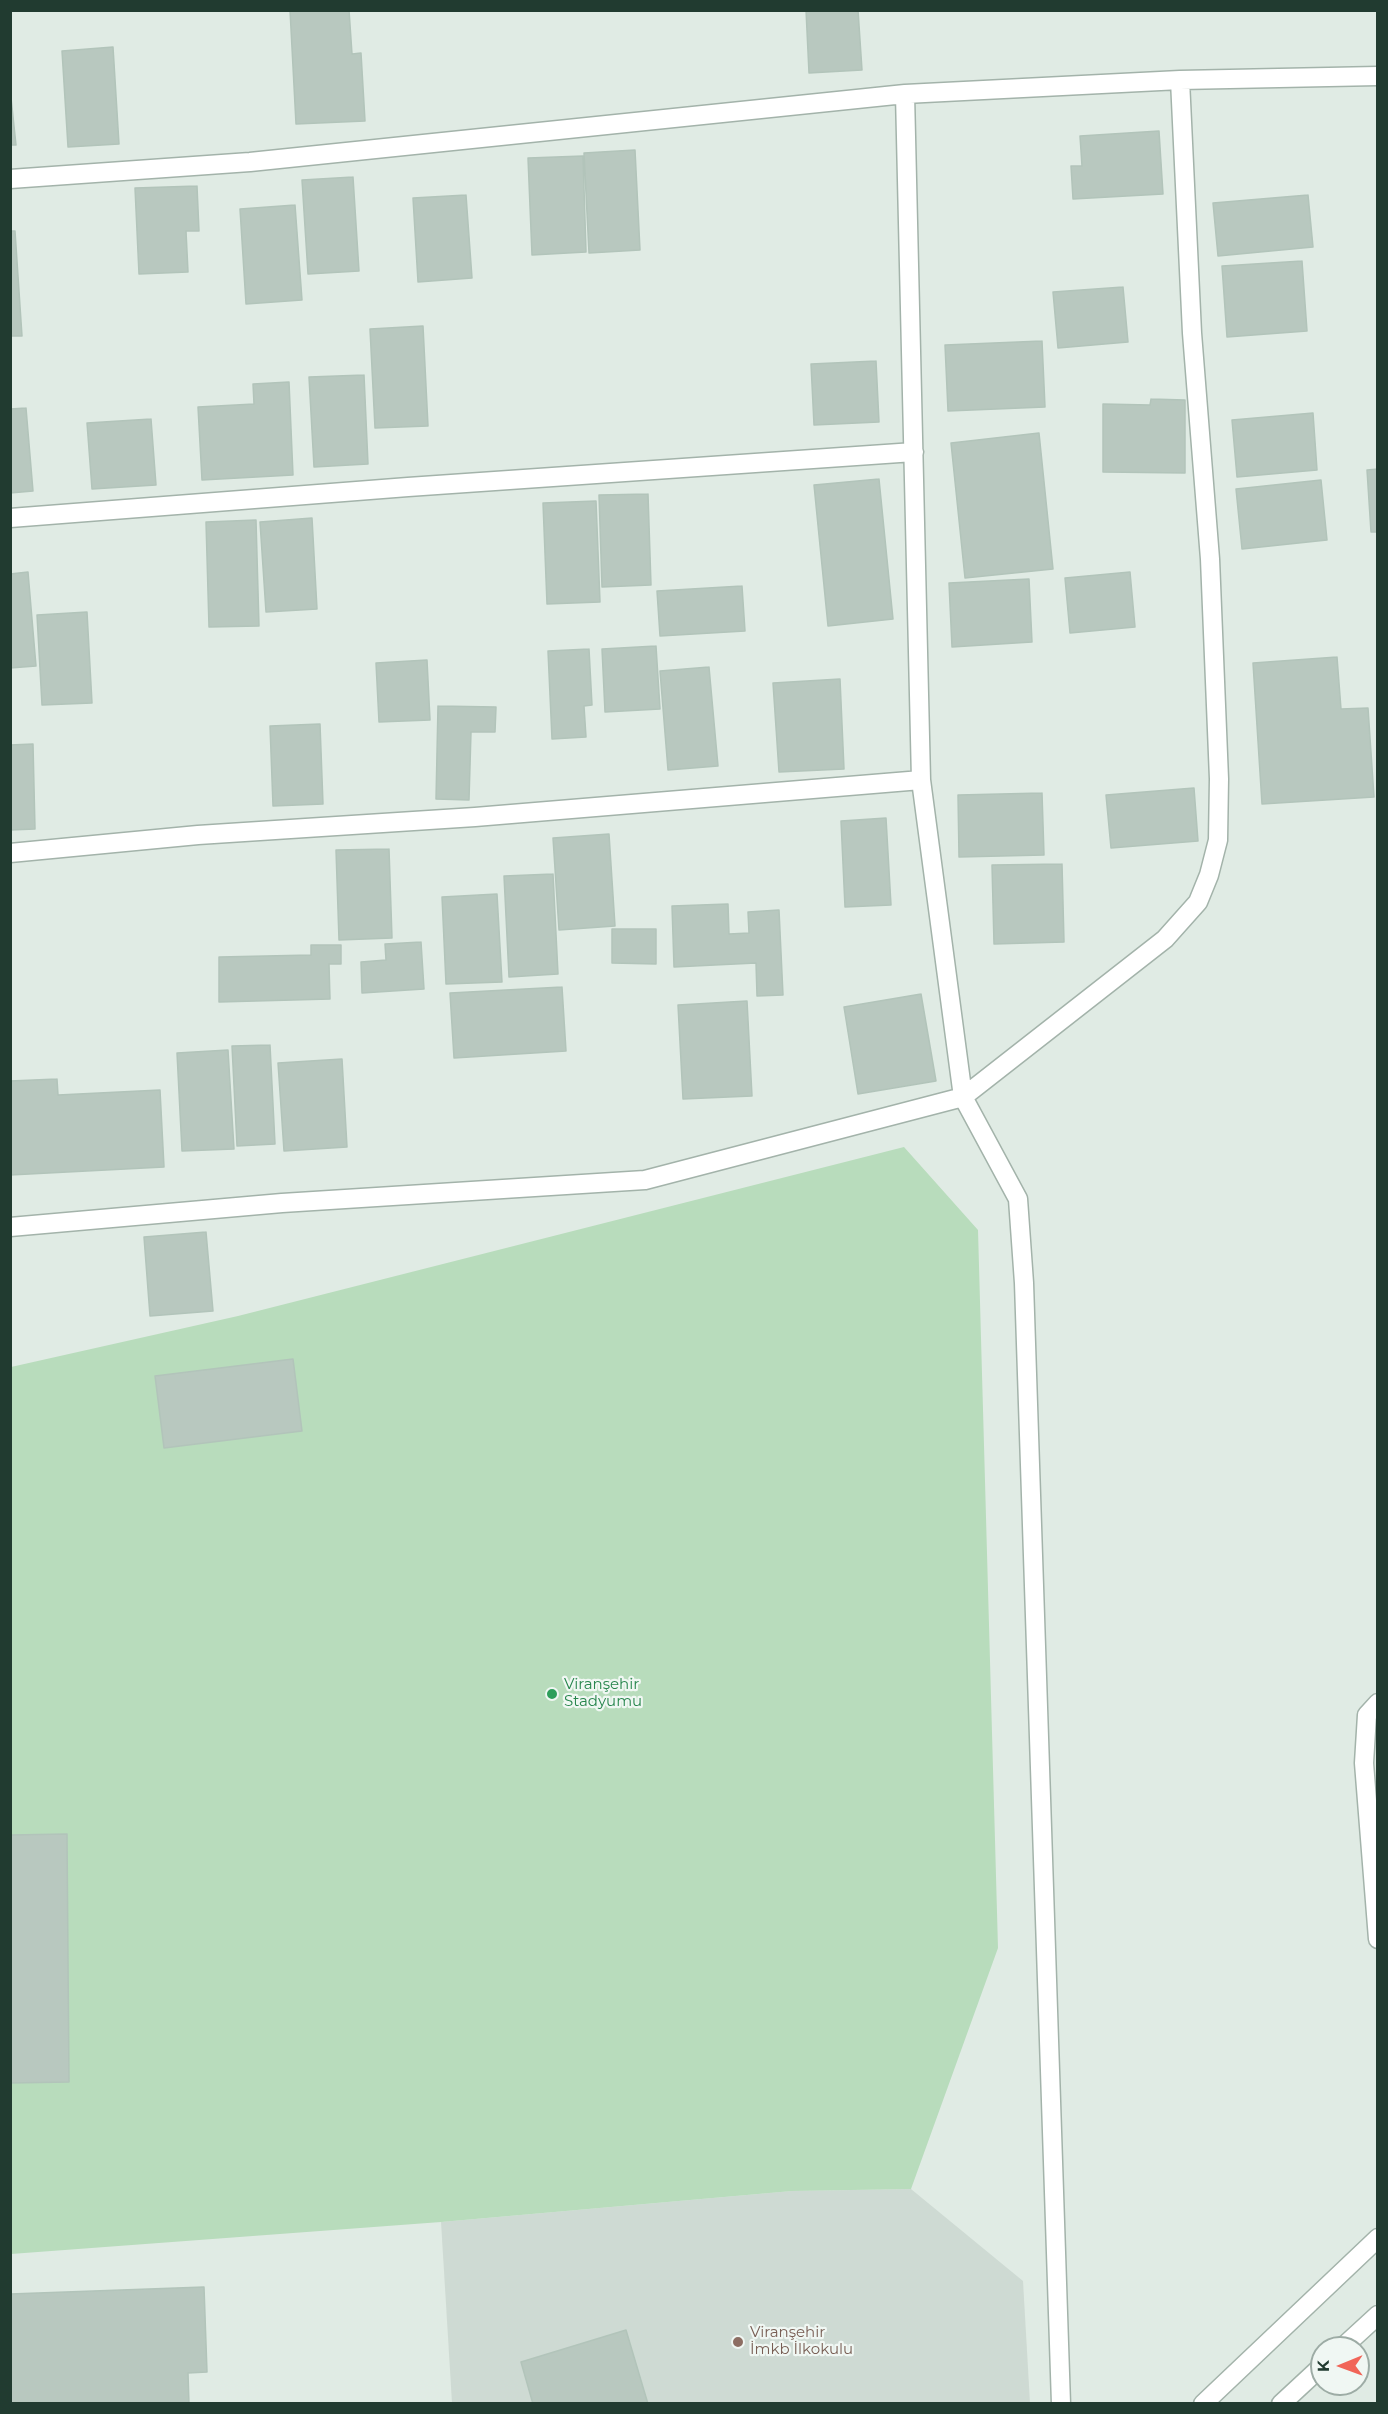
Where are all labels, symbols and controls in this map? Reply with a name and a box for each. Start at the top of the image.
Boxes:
place label: Viranşehir Stadyumu [564,1676,642,1711]
marker: Viranşehir Stadyumu [545,1687,559,1701]
place label: Viranşehir İmkb İlkokulu [750,2324,853,2359]
marker: Viranşehir İmkb İlkokulu [731,2335,745,2349]
north arrow [1310,2336,1370,2396]
text: K [1314,2360,1333,2372]

